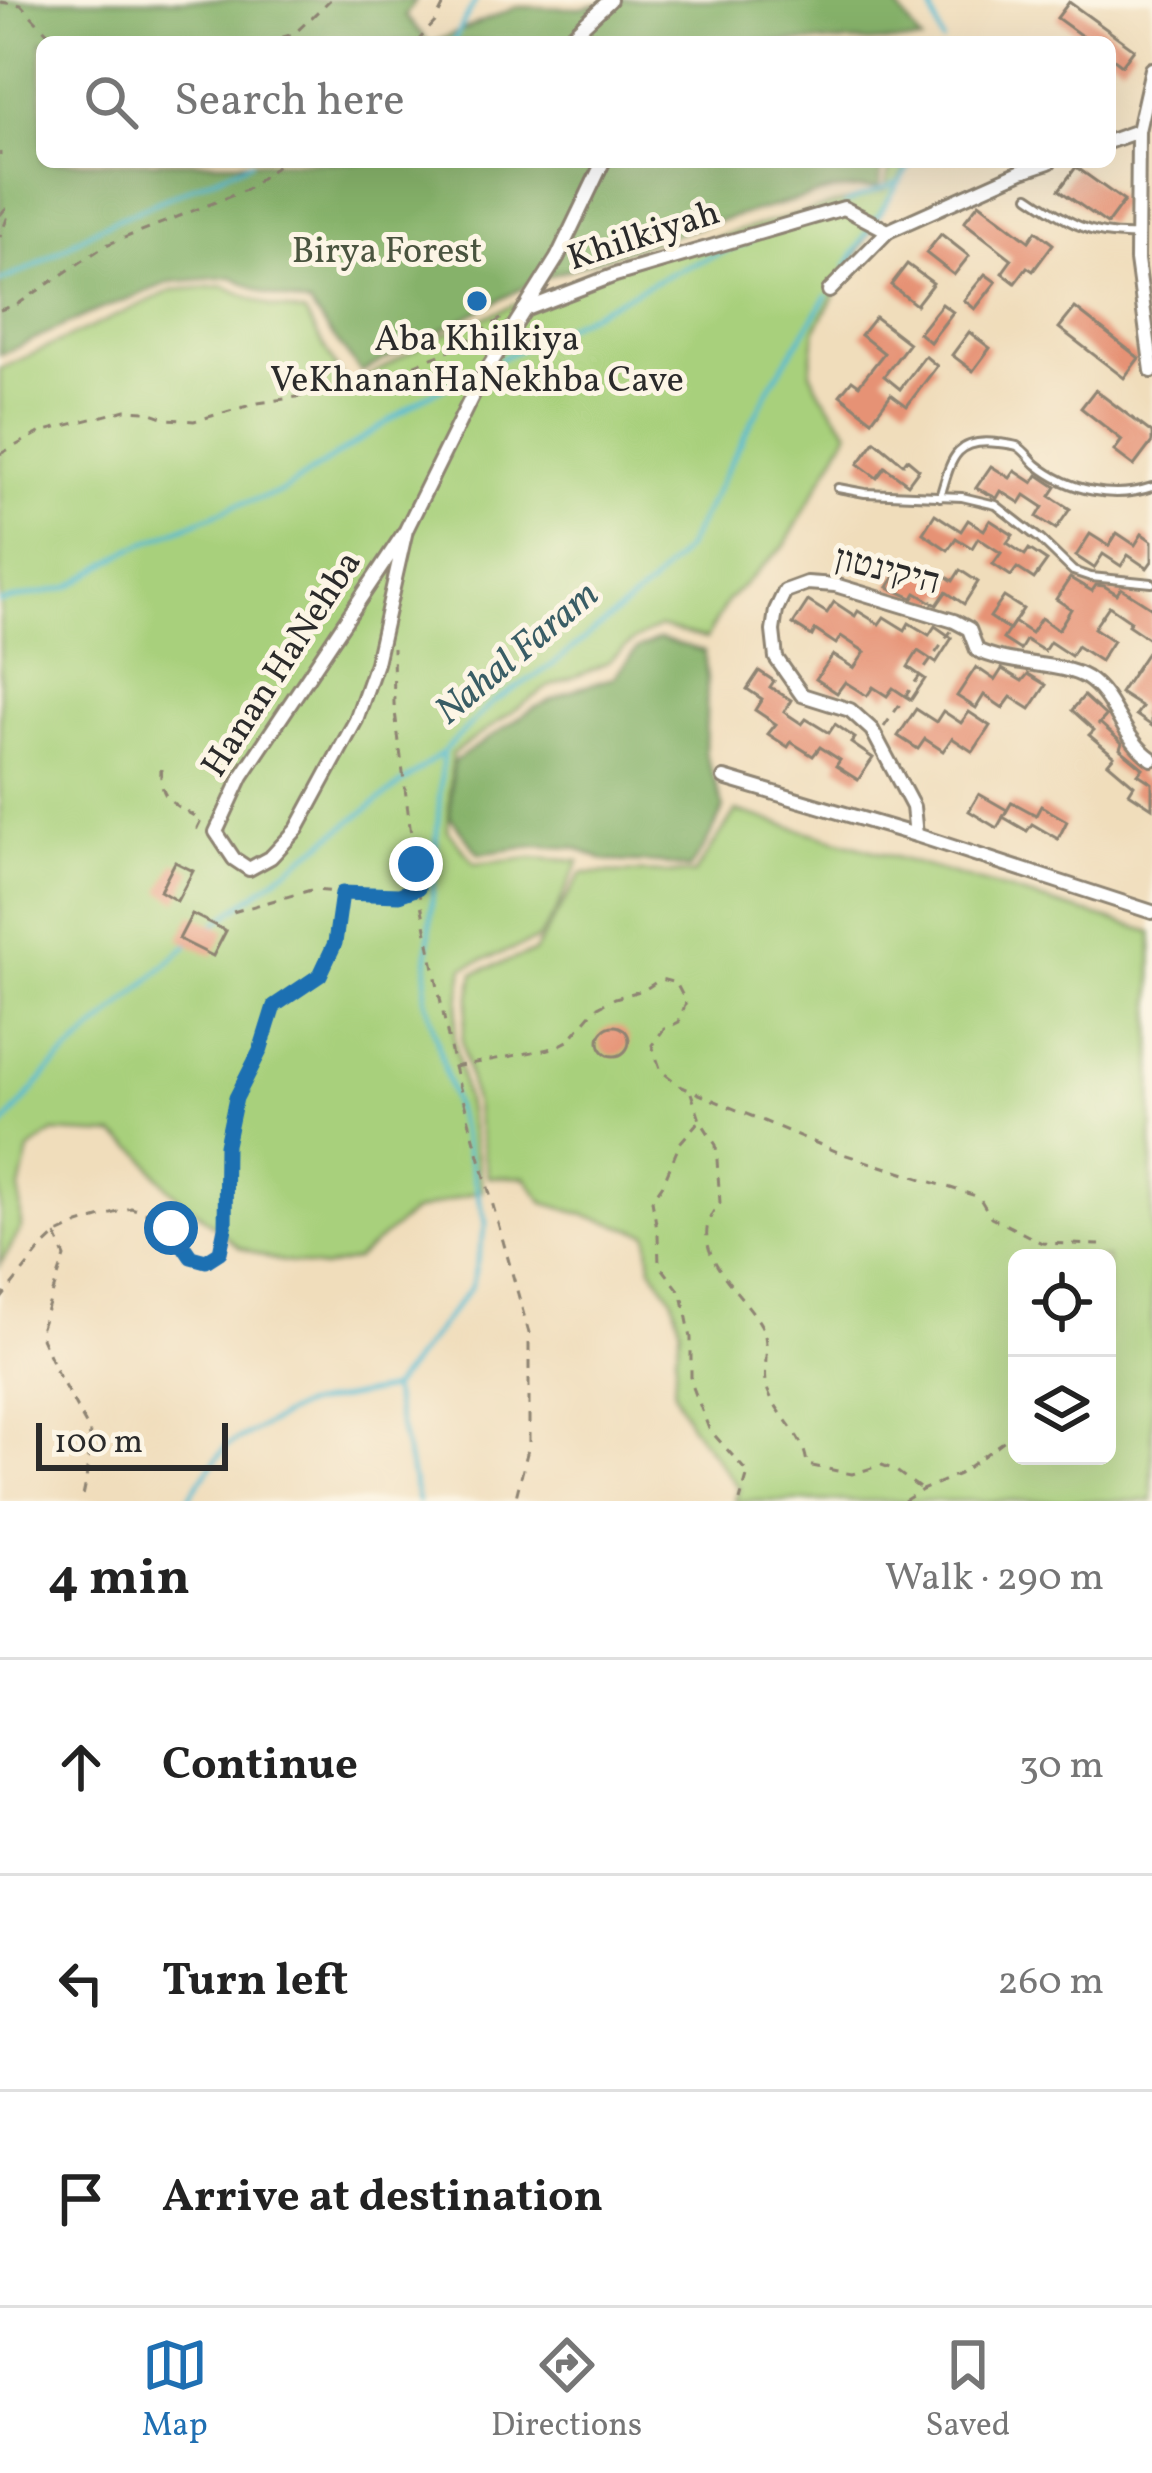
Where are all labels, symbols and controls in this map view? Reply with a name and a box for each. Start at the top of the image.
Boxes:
search box [36,36,1116,168]
icon: search [78,69,144,135]
text: Search here [174,71,405,134]
street label: Khilkiyah [562,189,726,285]
park label: Birya Forest [292,228,482,278]
marker: Aba Khilkiya VeKhananHaNekhba Cave [464,288,490,314]
place label: Aba Khilkiya VeKhananHaNekhba Cave [270,316,684,407]
street label: היקינטון [829,535,945,609]
street label: Hanan HaNehba [191,542,375,788]
water label: Nahal Faram [424,569,612,739]
route end [389,837,443,891]
route start [144,1201,198,1255]
map controls [1008,1249,1116,1465]
button: locate [1008,1249,1116,1357]
button: layers [1008,1357,1116,1465]
scale bar [36,1417,228,1470]
text: 100 m [54,1421,143,1467]
text: 4 min [48,1544,190,1615]
text: Walk · 290 m [885,1552,1104,1606]
icon: ahead [48,1734,114,1800]
text: Continue [162,1735,358,1798]
text: 30 m [1019,1740,1104,1794]
icon: left [48,1950,114,2016]
text: Turn left [162,1951,348,2014]
text: 260 m [998,1956,1104,2010]
icon: arrive [48,2166,114,2232]
text: Arrive at destination [162,2167,603,2230]
tab: Map [142,2332,208,2450]
tab: Directions [491,2332,642,2450]
tab: Saved [925,2332,1010,2450]

